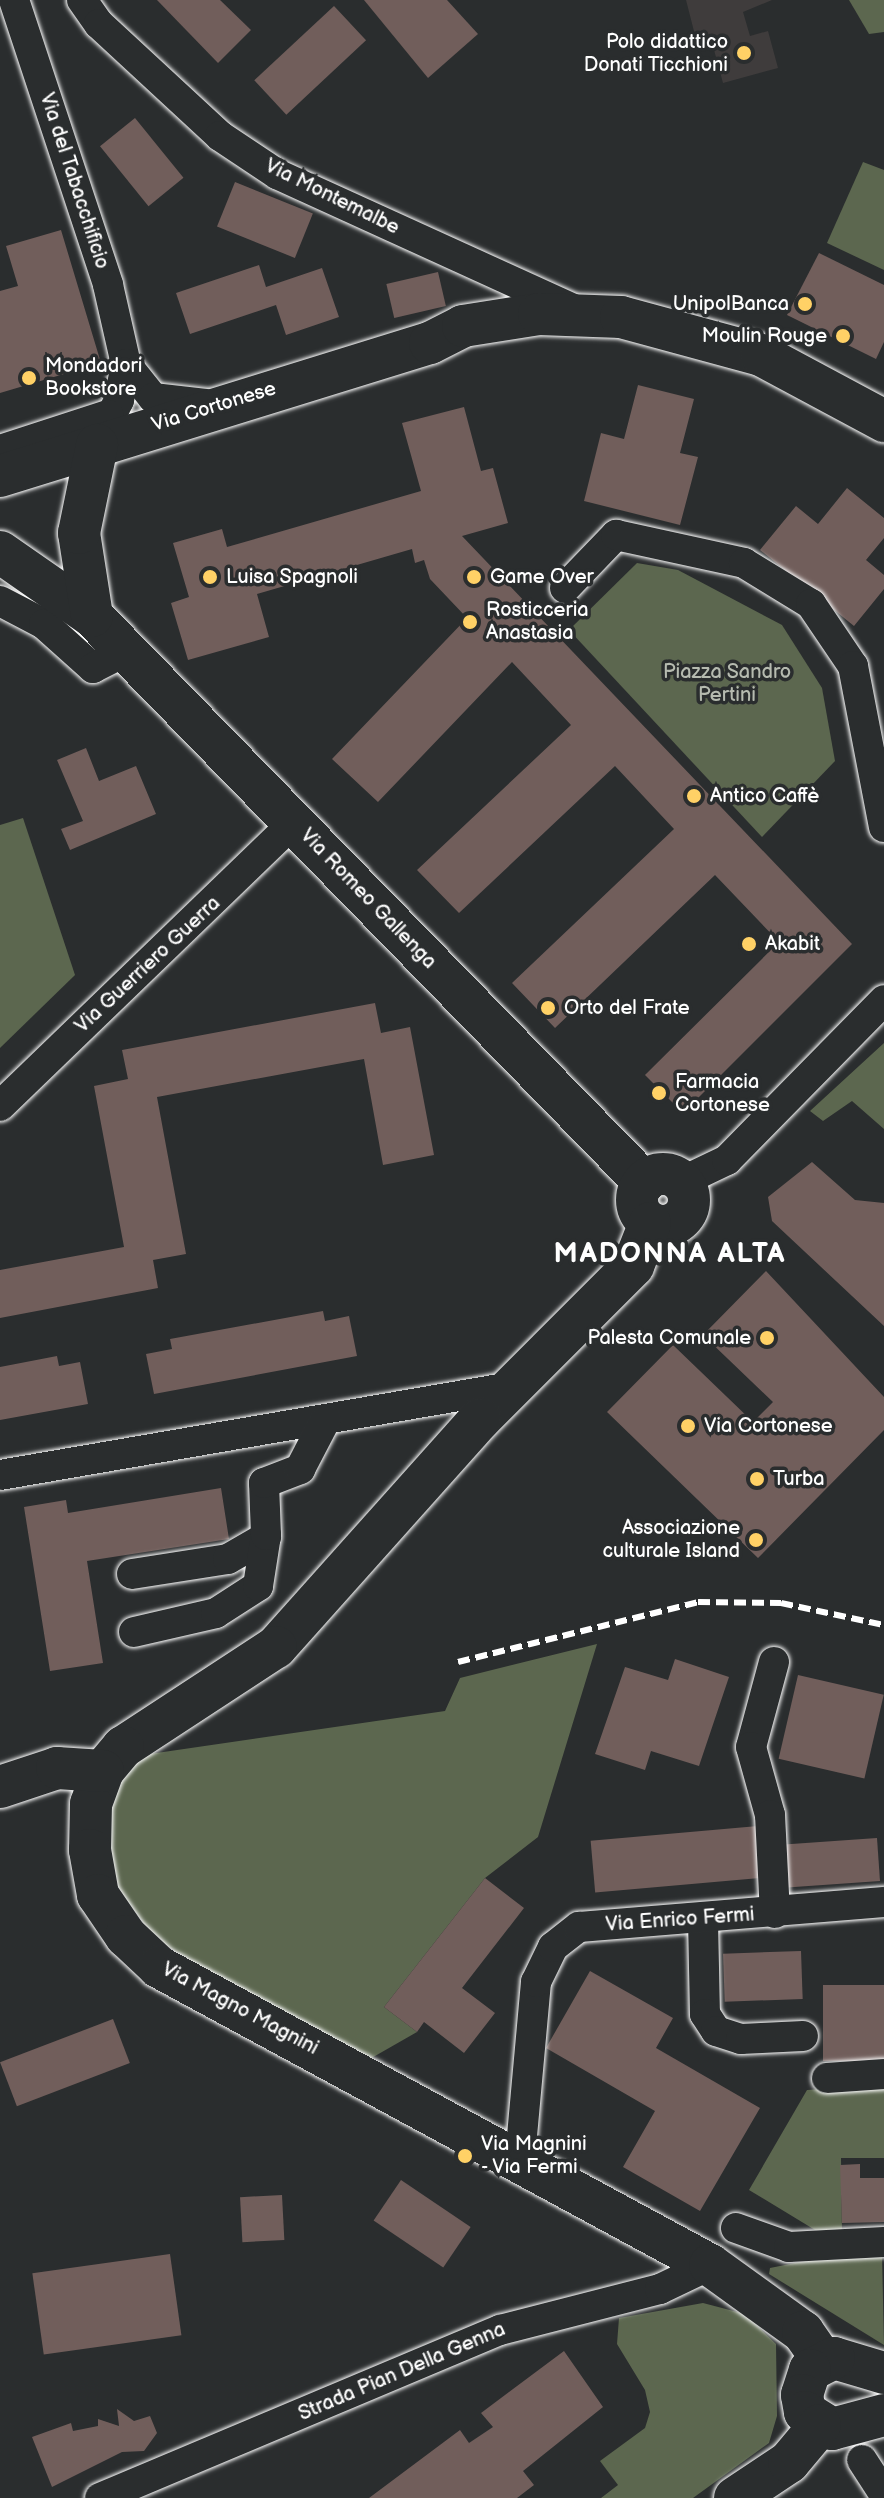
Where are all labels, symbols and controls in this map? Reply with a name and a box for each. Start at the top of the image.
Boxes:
place label: Polo didattico Donati Ticchioni [583,30,728,77]
marker: Polo didattico Donati Ticchioni [735,44,753,62]
street label: Via del Tabacchificio [34,90,114,272]
street label: Via Montemalbe [261,154,403,240]
place label: UnipolBanca [673,292,789,316]
marker: UnipolBanca [796,295,814,313]
place label: Moulin Rouge [702,324,827,348]
marker: Moulin Rouge [834,327,852,345]
place label: Mondadori Bookstore [45,354,142,401]
marker: Mondadori Bookstore [20,369,38,387]
street label: Via Cortonese [149,377,279,437]
place label: Luisa Spagnoli [226,565,358,589]
place label: Game Over [490,565,594,589]
marker: Luisa Spagnoli [201,568,219,586]
marker: Game Over [465,568,483,586]
place label: Rosticceria Anastasia [486,598,589,645]
marker: Rosticceria Anastasia [461,613,479,631]
park label: Piazza Sandro Pertini [663,660,791,707]
place label: Antico Caffè [710,784,819,808]
marker: Antico Caffè [685,787,703,805]
street label: Via Romeo Gallenga [295,824,441,974]
street label: Via Guerriero Guerra [70,892,226,1038]
place label: Akabit [765,932,820,956]
marker: Akabit [740,935,758,953]
place label: Orto del Frate [564,996,690,1020]
marker: Orto del Frate [539,999,557,1017]
place label: Farmacia Cortonese [675,1070,770,1117]
marker: Farmacia Cortonese [650,1084,668,1102]
district label: MADONNA ALTA [554,1237,786,1271]
place label: Palesta Comunale [588,1326,751,1350]
marker: Palesta Comunale [758,1329,776,1347]
place label: Via Cortonese [704,1414,833,1438]
marker: Via Cortonese [679,1417,697,1435]
place label: Turba [773,1467,824,1491]
marker: Turba [748,1470,766,1488]
place label: Associazione culturale Island [602,1516,740,1563]
marker: Associazione culturale Island [747,1531,765,1549]
street label: Via Enrico Fermi [605,1903,755,1937]
street label: Via Magno Magnini [158,1958,322,2060]
place label: Via Magnini - Via Fermi [481,2132,587,2179]
marker: Via Magnini - Via Fermi [456,2147,474,2165]
street label: Strada Pian Della Genna [295,2318,509,2426]

